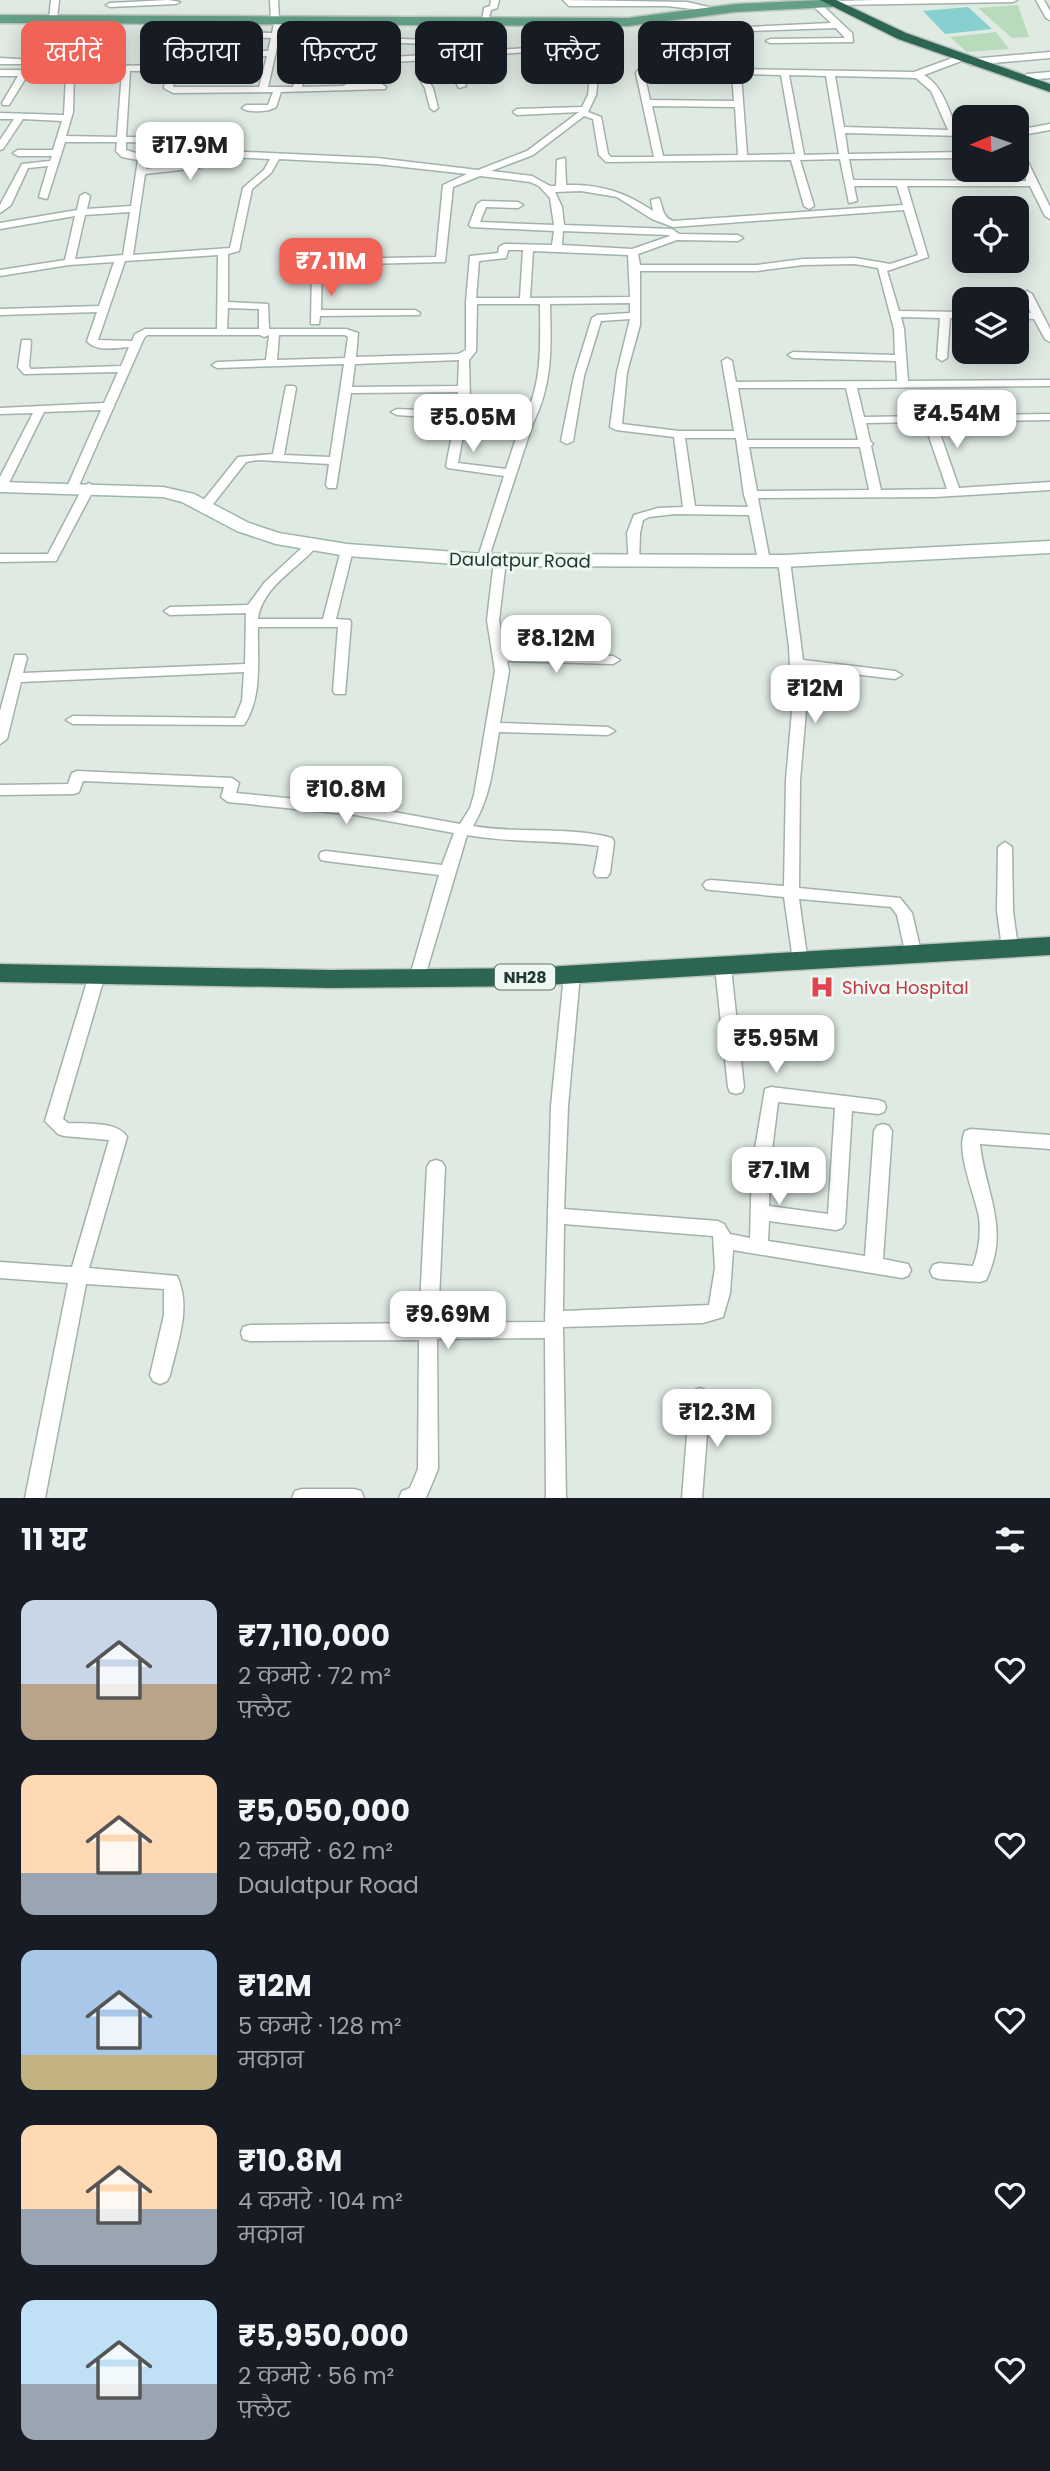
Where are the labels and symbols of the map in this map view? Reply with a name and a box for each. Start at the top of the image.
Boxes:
north arrow [952,105,1029,182]
pin: ₹17.9M [133,122,247,182]
pin: ₹7.11M [274,238,388,298]
pin: ₹4.54M [900,391,1014,450]
pin: ₹5.05M [416,394,530,454]
street label: Daulatpur Road [449,546,591,574]
pin: ₹8.12M [499,616,613,675]
pin: ₹12M [774,666,856,725]
pin: ₹10.8M [289,766,403,826]
road number: NH28 [495,965,555,990]
hospital icon: Shiva Hospital [808,973,836,1001]
place label: Shiva Hospital [842,975,969,1000]
pin: ₹5.95M [719,1016,833,1075]
pin: ₹7.1M [730,1148,828,1207]
pin: ₹9.69M [391,1292,505,1351]
pin: ₹12.3M [660,1390,774,1449]

